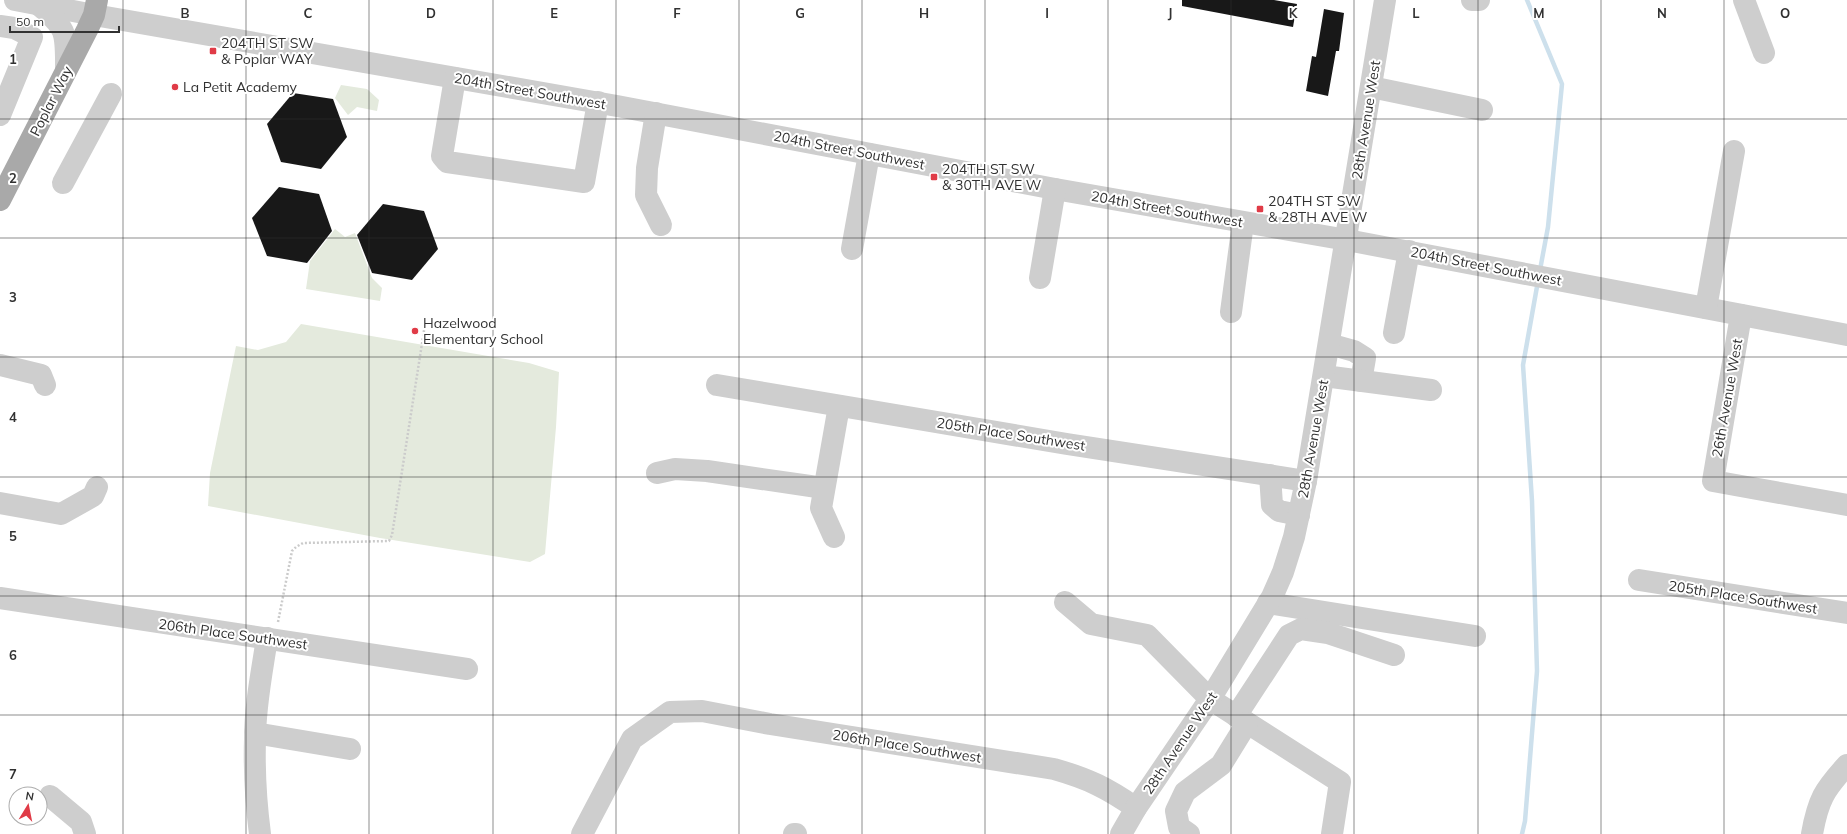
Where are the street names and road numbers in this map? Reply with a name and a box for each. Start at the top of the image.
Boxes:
street label: 28th Avenue West [1348,59,1384,181]
street label: Poplar Way [26,62,77,139]
street label: 204th Street Southwest [453,69,607,113]
street label: 204th Street Southwest [772,127,926,174]
street label: 204th Street Southwest [1090,187,1244,231]
street label: 204th Street Southwest [1409,243,1563,290]
street label: 26th Avenue West [1708,337,1746,459]
street label: 28th Avenue West [1294,378,1332,500]
street label: 205th Place Southwest [935,413,1087,455]
street label: 205th Place Southwest [1667,576,1819,618]
street label: 206th Place Southwest [157,615,309,653]
street label: 28th Avenue West [1139,688,1221,798]
street label: 206th Place Southwest [831,725,983,767]

